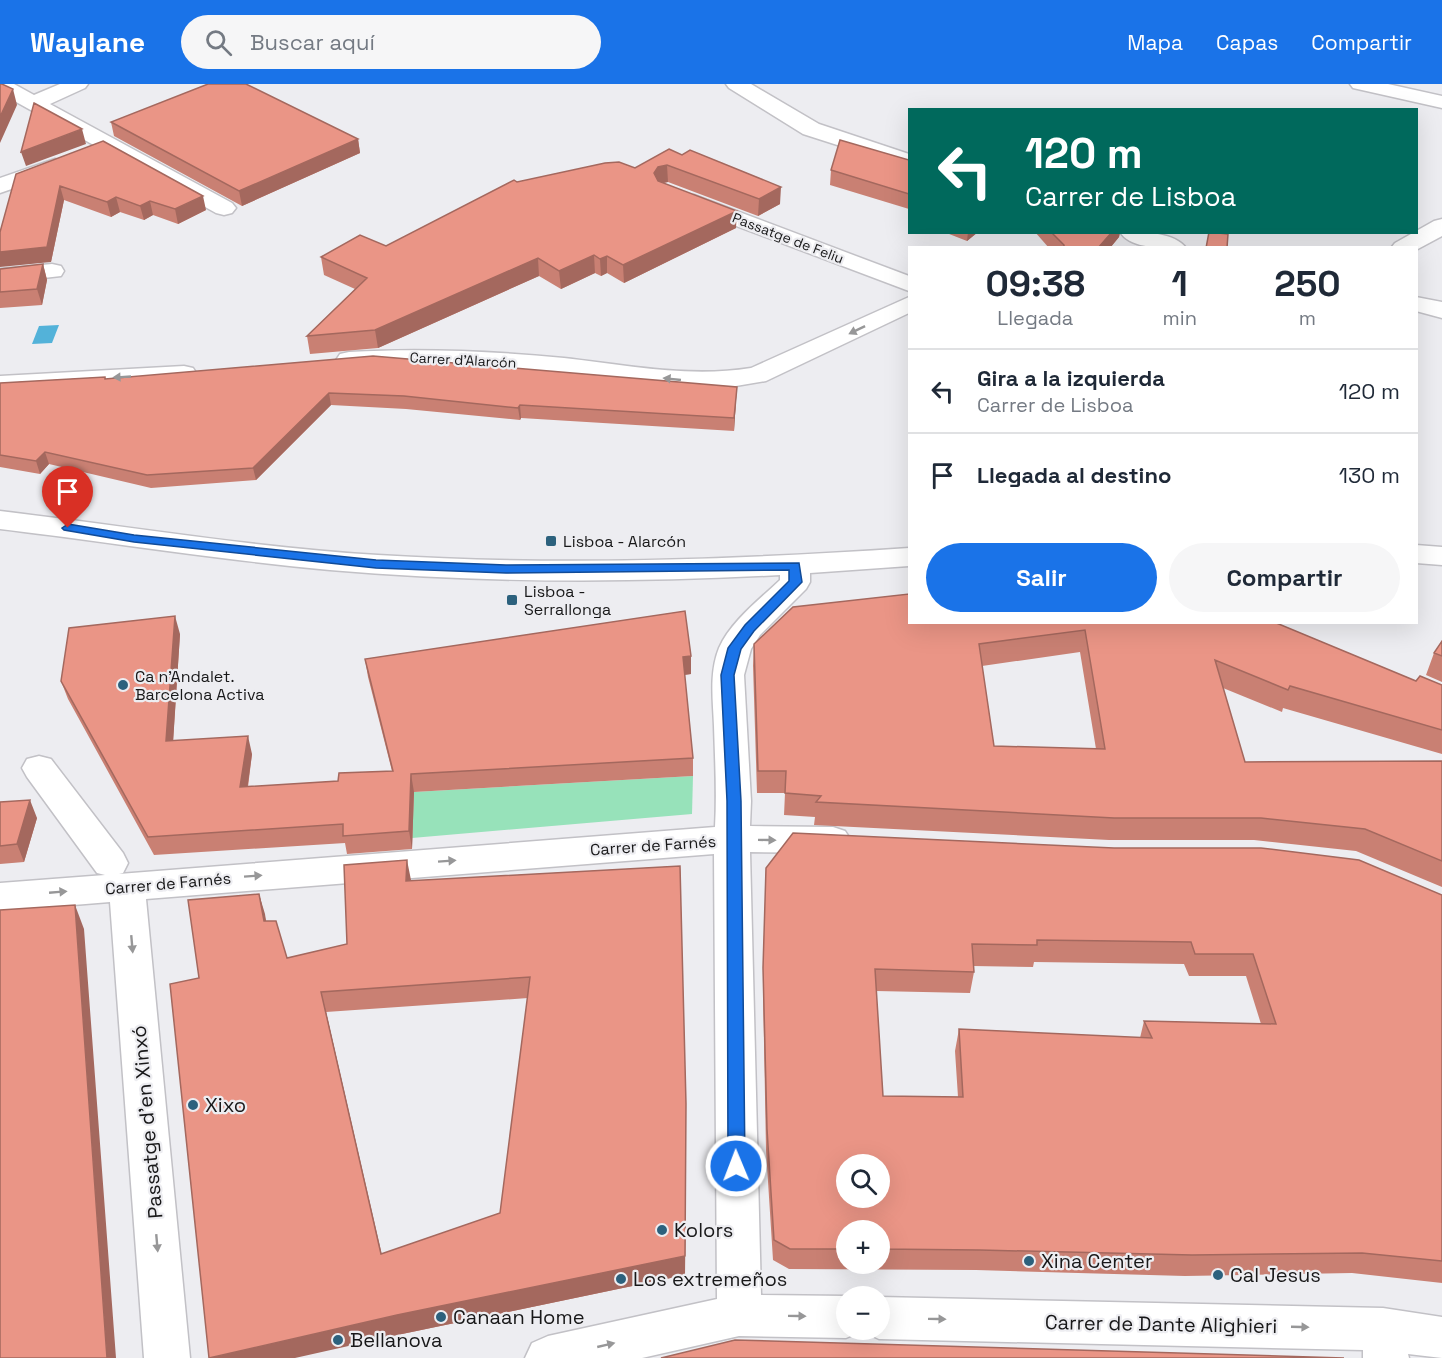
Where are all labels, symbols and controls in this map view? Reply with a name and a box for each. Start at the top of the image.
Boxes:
search box [181,15,601,69]
text: Waylane [30,24,145,60]
icon: search [202,26,235,59]
text: Buscar aquí [250,28,375,56]
text: Mapa [1127,29,1183,56]
text: Capas [1216,29,1278,56]
text: Compartir [1311,29,1412,56]
text: 120 m [1025,127,1143,180]
icon: left [926,132,1004,210]
text: Carrer de Lisboa [1025,179,1236,214]
street label: Passatge de Feliu [730,209,846,267]
text: 09:38 [985,261,1085,307]
text: 1 [1172,261,1188,307]
text: 250 [1274,261,1341,307]
text: Llegada [997,305,1073,331]
text: min [1163,305,1197,331]
text: m [1299,305,1316,331]
one-way arrow [848,325,865,334]
street label: Carrer d'Alarcón [409,348,517,372]
text: Gira a la izquierda [977,364,1165,392]
one-way arrow [112,372,131,381]
one-way arrow [662,374,681,384]
icon: left [926,375,959,408]
text: 120 m [1339,377,1400,405]
text: Carrer de Lisboa [977,392,1134,418]
icon: arrive [926,459,959,492]
text: Llegada al destino [977,461,1171,489]
text: 130 m [1339,461,1400,489]
pin [42,466,93,528]
icon: arrive [51,475,84,508]
place label: Lisboa - Alarcón [563,531,686,552]
marker: Lisboa - Alarcón [544,534,558,548]
button: Salir [926,543,1157,612]
button: Compartir [1169,543,1400,612]
place label: Lisboa - Serrallonga [524,581,611,620]
marker: Lisboa - Serrallonga [505,593,519,607]
place label: Ca n'Andalet. Barcelona Activa [135,666,264,705]
marker: Ca n'Andalet. Barcelona Activa [116,678,130,692]
street label: Carrer de Farnés [589,831,717,860]
one-way arrow [758,835,777,844]
one-way arrow [438,856,457,866]
street label: Carrer de Farnés [104,868,232,899]
one-way arrow [243,871,262,881]
one-way arrow [49,887,68,897]
one-way arrow [127,935,137,954]
street label: Passatge d'en Xinxó [126,1024,168,1220]
place label: Xixo [205,1092,246,1118]
marker: Xixo [186,1098,200,1112]
position arrow [704,1134,768,1198]
map controls [836,1154,890,1340]
button: search [836,1154,890,1208]
place label: Kolors [674,1217,733,1243]
button: + [836,1220,890,1274]
marker: Kolors [655,1223,669,1237]
one-way arrow [153,1234,162,1253]
place label: Xina Center [1041,1248,1152,1274]
marker: Xina Center [1022,1254,1036,1268]
place label: Cal Jesus [1230,1262,1321,1288]
place label: Los extremeños [633,1266,787,1292]
marker: Cal Jesus [1211,1268,1225,1282]
marker: Los extremeños [614,1272,628,1286]
button: − [836,1286,890,1340]
place label: Canaan Home [453,1304,585,1330]
street label: Carrer de Dante Alighieri [1045,1309,1277,1339]
marker: Canaan Home [434,1310,448,1324]
one-way arrow [788,1312,807,1321]
one-way arrow [928,1315,947,1324]
one-way arrow [1291,1323,1310,1332]
place label: Bellanova [350,1327,443,1353]
marker: Bellanova [331,1333,345,1347]
one-way arrow [596,1340,615,1350]

